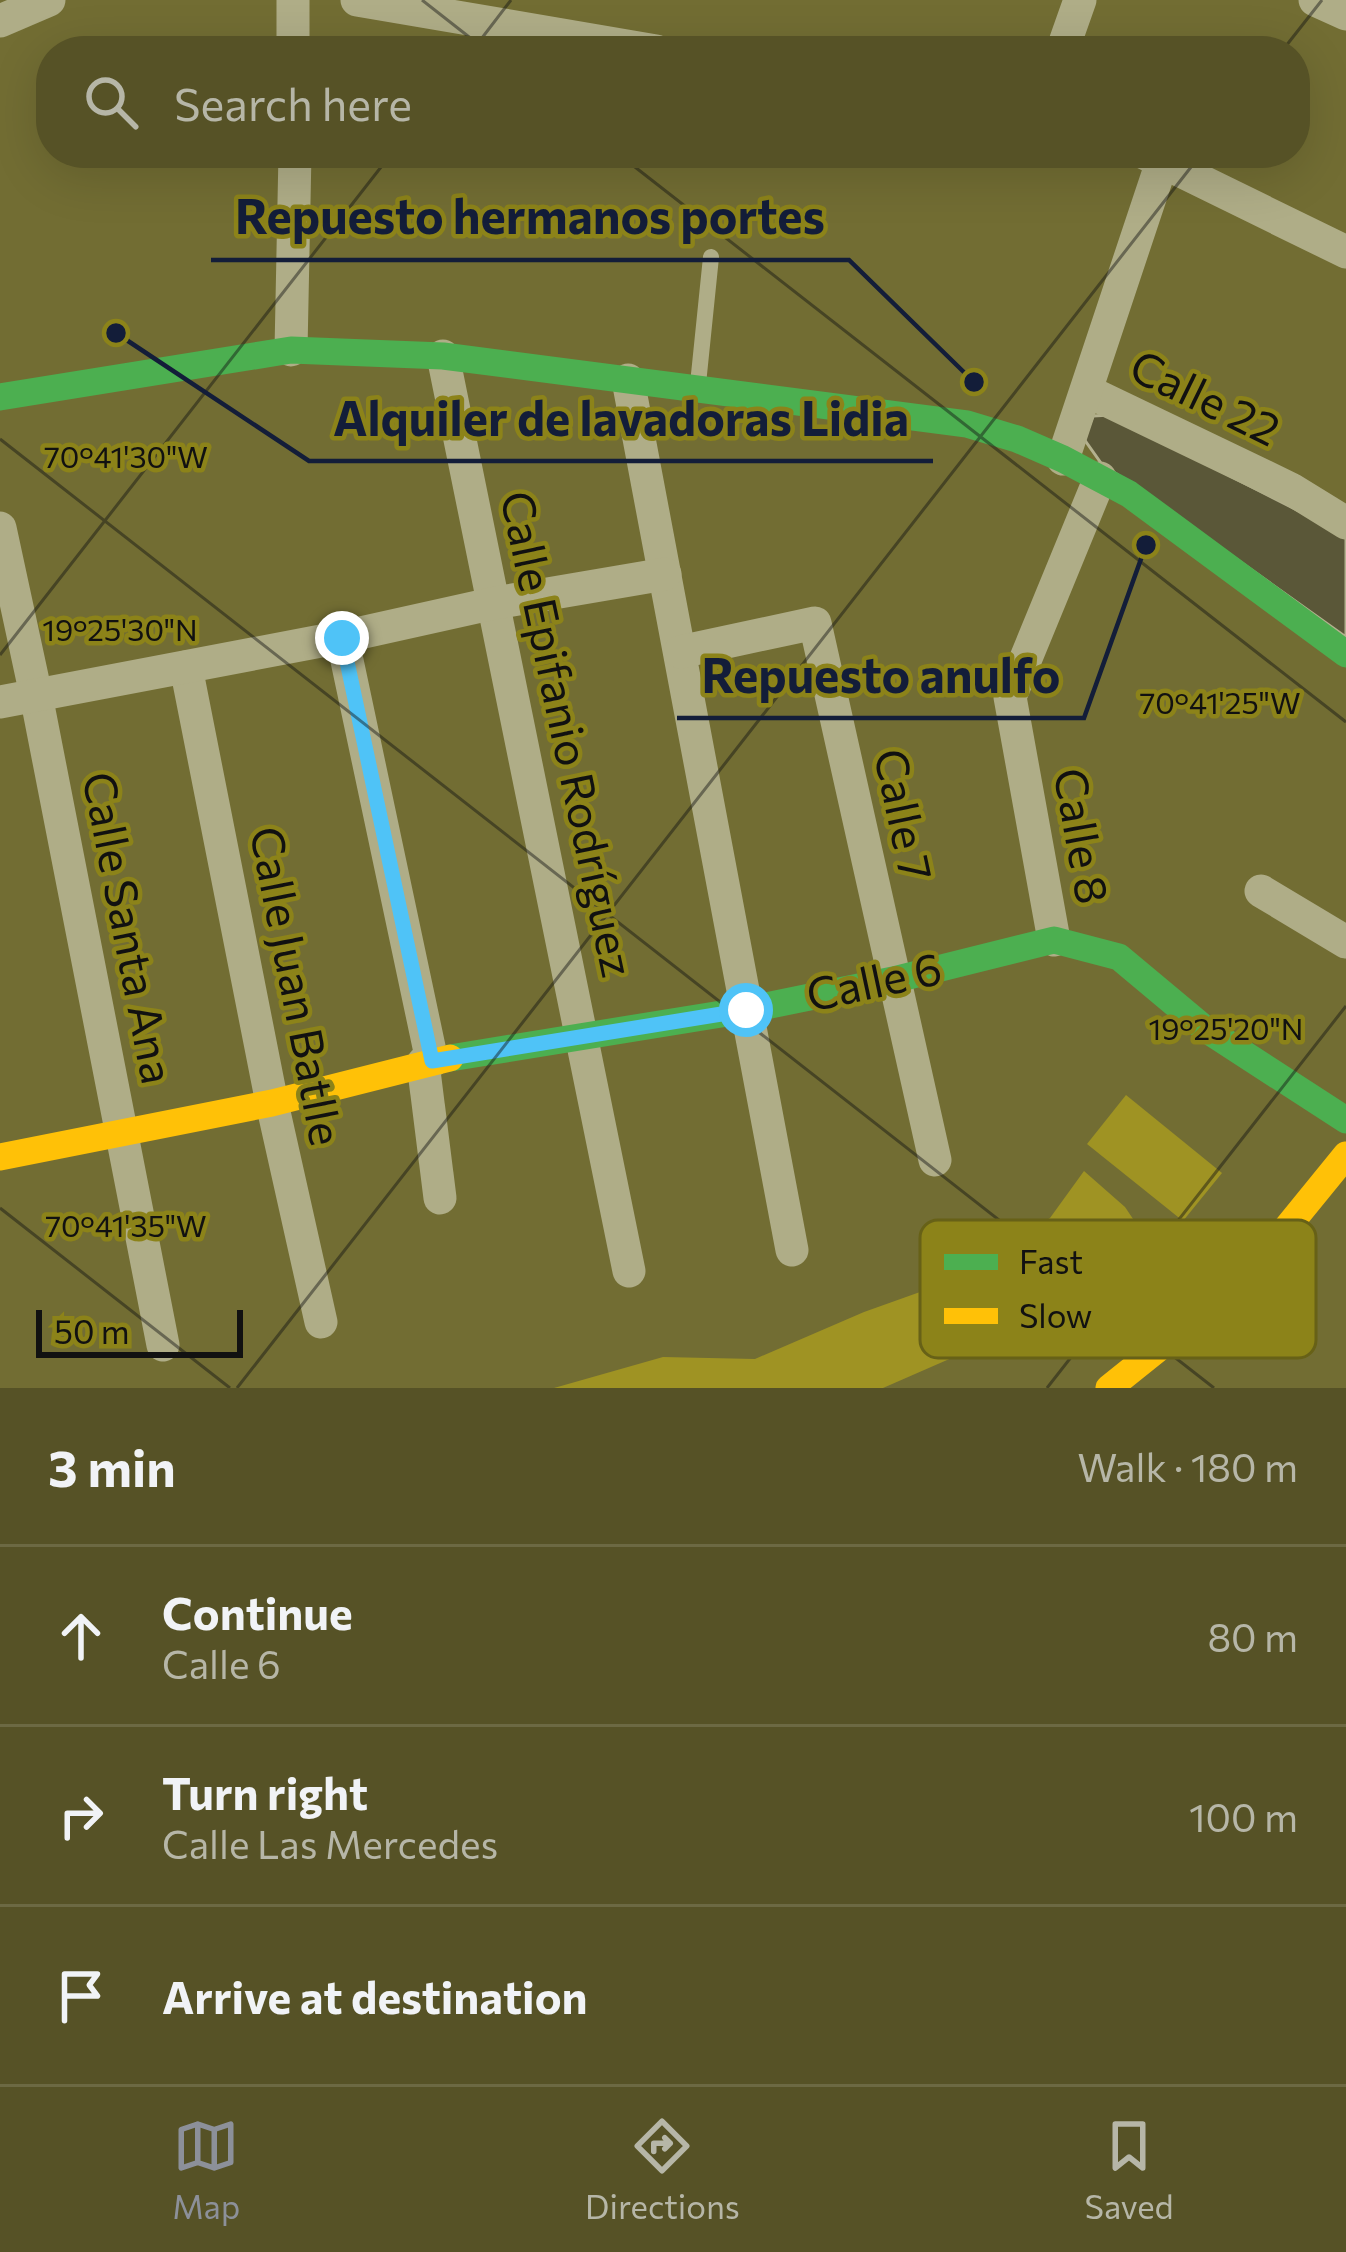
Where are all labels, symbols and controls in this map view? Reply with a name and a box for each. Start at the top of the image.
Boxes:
search box [36,36,1310,168]
icon: search [78,69,144,135]
text: Search here [174,75,412,130]
callout: Repuesto hermanos portes [211,176,849,260]
text: Repuesto hermanos portes [235,185,825,244]
street label: Calle 22 [1122,336,1290,455]
callout: Alquiler de lavadoras Lidia [309,377,933,461]
text: Alquiler de lavadoras Lidia [333,387,909,446]
text: 70°41'30"W [44,437,208,474]
street label: Calle Epifanio Rodríguez [491,486,648,981]
text: 19°25'30"N [42,610,198,647]
route end [315,611,369,665]
callout: Repuesto anulfo [677,634,1084,718]
text: Repuesto anulfo [702,644,1060,703]
text: 70°41'25"W [1140,683,1301,720]
street label: Calle 7 [865,744,946,885]
street label: Calle 8 [1044,763,1122,908]
street label: Calle Santa Ana [73,767,188,1088]
street label: Calle Juan Batlle [241,822,356,1149]
street label: Calle 6 [801,938,946,1021]
route start [719,983,773,1037]
text: 19°25'20"N [1149,1009,1303,1046]
text: 70°41'35"W [45,1206,207,1243]
legend [920,1220,1316,1358]
text: Fast [1019,1240,1083,1281]
text: Slow [1019,1294,1092,1335]
scale bar [36,1304,243,1357]
text: 50 m [54,1310,130,1351]
text: 3 min [48,1435,176,1498]
text: Walk · 180 m [1077,1442,1298,1490]
text: Continue [162,1584,353,1639]
icon: ahead [48,1603,114,1669]
text: 80 m [1207,1612,1298,1660]
text: Calle 6 [162,1639,281,1687]
text: Turn right [162,1764,368,1819]
icon: right [48,1783,114,1849]
text: 100 m [1189,1792,1298,1840]
text: Calle Las Mercedes [162,1819,498,1867]
icon: arrive [48,1963,114,2029]
text: Arrive at destination [162,1968,588,2023]
tab: Map [172,2113,240,2226]
tab: Directions [585,2113,740,2226]
tab: Saved [1085,2113,1174,2226]

